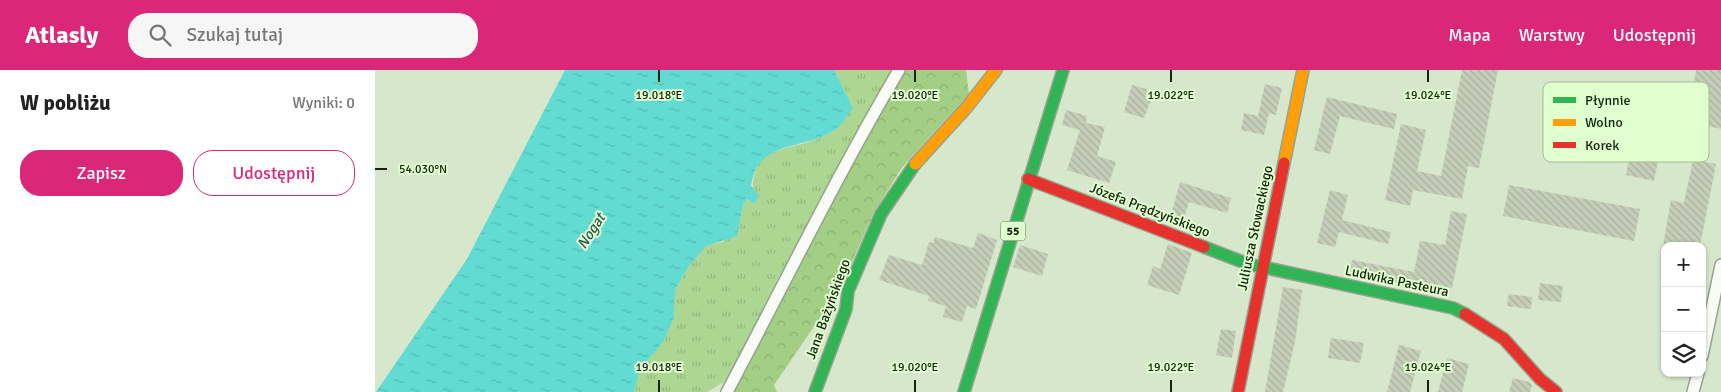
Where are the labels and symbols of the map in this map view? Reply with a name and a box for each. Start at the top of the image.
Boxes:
legend [1543,82,1709,162]
text: 19.018°E [636,88,683,103]
text: 19.020°E [892,88,939,103]
text: 19.022°E [1148,88,1195,103]
text: 19.024°E [1405,88,1452,103]
text: Płynnie [1585,92,1630,109]
text: Wolno [1585,114,1623,131]
text: Korek [1585,137,1619,154]
text: 54.030°N [399,162,447,177]
street label: Juliusza Słowackiego [1233,164,1277,292]
street label: Józefa Prądzyńskiego [1087,179,1213,241]
water label: Nogat [573,208,610,252]
road number: 55 [1001,222,1025,240]
street label: Jana Bażyńskiego [802,257,854,361]
street label: Ludwika Pasteura [1343,262,1451,300]
text: 19.018°E [636,360,683,375]
text: 19.020°E [892,360,939,375]
text: 19.022°E [1148,360,1195,375]
text: 19.024°E [1405,360,1452,375]

